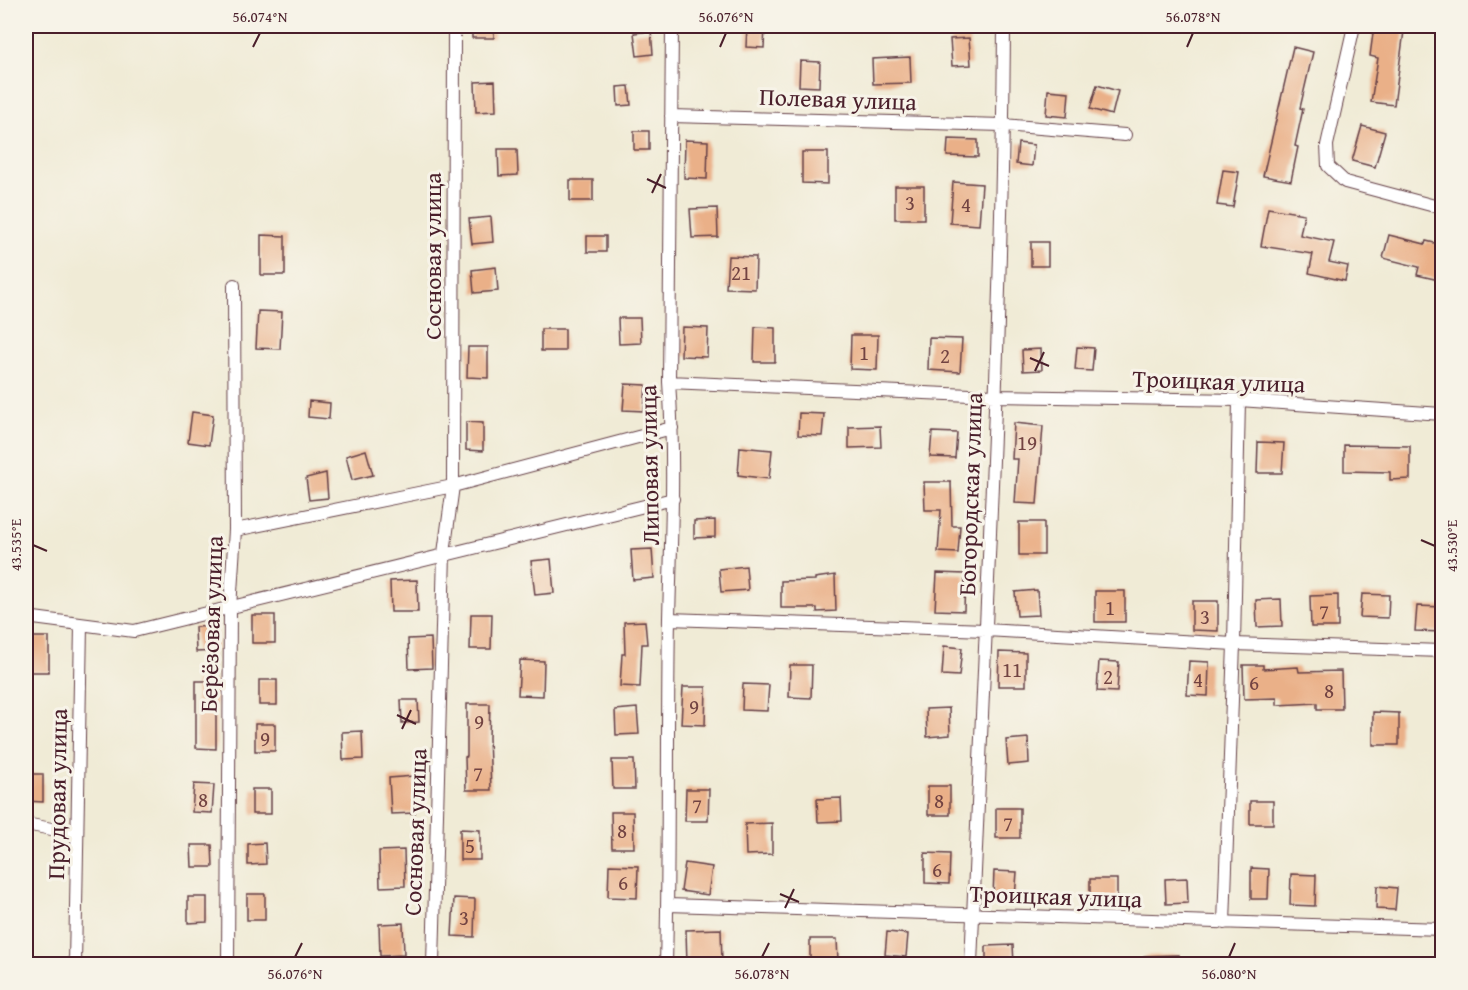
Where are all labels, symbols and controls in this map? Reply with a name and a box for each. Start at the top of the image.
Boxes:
text: 56.074°N [233,6,288,27]
text: 56.076°N [699,6,754,27]
text: 56.078°N [1166,6,1221,27]
street label: Полевая улица [759,79,918,119]
street label: Сосновая улица [415,172,450,340]
house number: 3 [905,187,915,218]
house number: 4 [961,189,971,220]
house number: 21 [731,257,751,288]
house number: 1 [859,337,869,368]
house number: 2 [940,340,950,371]
street label: Троицкая улица [1132,360,1307,402]
street label: Липовая улица [630,384,668,546]
street label: Богородская улица [949,391,991,596]
house number: 19 [1017,427,1037,458]
text: 43.535°E [5,518,26,571]
text: 43.530°E [1441,519,1462,572]
street label: Берёзовая улица [190,534,232,713]
house number: 1 [1105,592,1115,623]
house number: 7 [1319,596,1329,627]
house number: 3 [1200,601,1210,632]
house number: 11 [1002,654,1022,685]
house number: 2 [1103,661,1113,692]
house number: 4 [1193,664,1203,695]
house number: 6 [1249,667,1259,698]
house number: 8 [1324,675,1334,706]
house number: 9 [689,691,699,722]
house number: 9 [474,706,484,737]
street label: Прудовая улица [38,707,76,880]
house number: 9 [260,723,270,754]
street label: Сосновая улица [395,747,435,916]
house number: 7 [473,758,483,789]
house number: 8 [198,784,208,815]
house number: 8 [934,785,944,816]
house number: 7 [692,790,702,821]
house number: 7 [1003,808,1013,839]
house number: 8 [617,815,627,846]
house number: 5 [465,830,475,861]
house number: 6 [932,854,942,885]
house number: 6 [618,867,628,898]
street label: Троицкая улица [969,875,1144,917]
house number: 3 [459,902,469,933]
text: 56.076°N [268,963,323,984]
text: 56.078°N [735,963,790,984]
text: 56.080°N [1202,963,1257,984]

